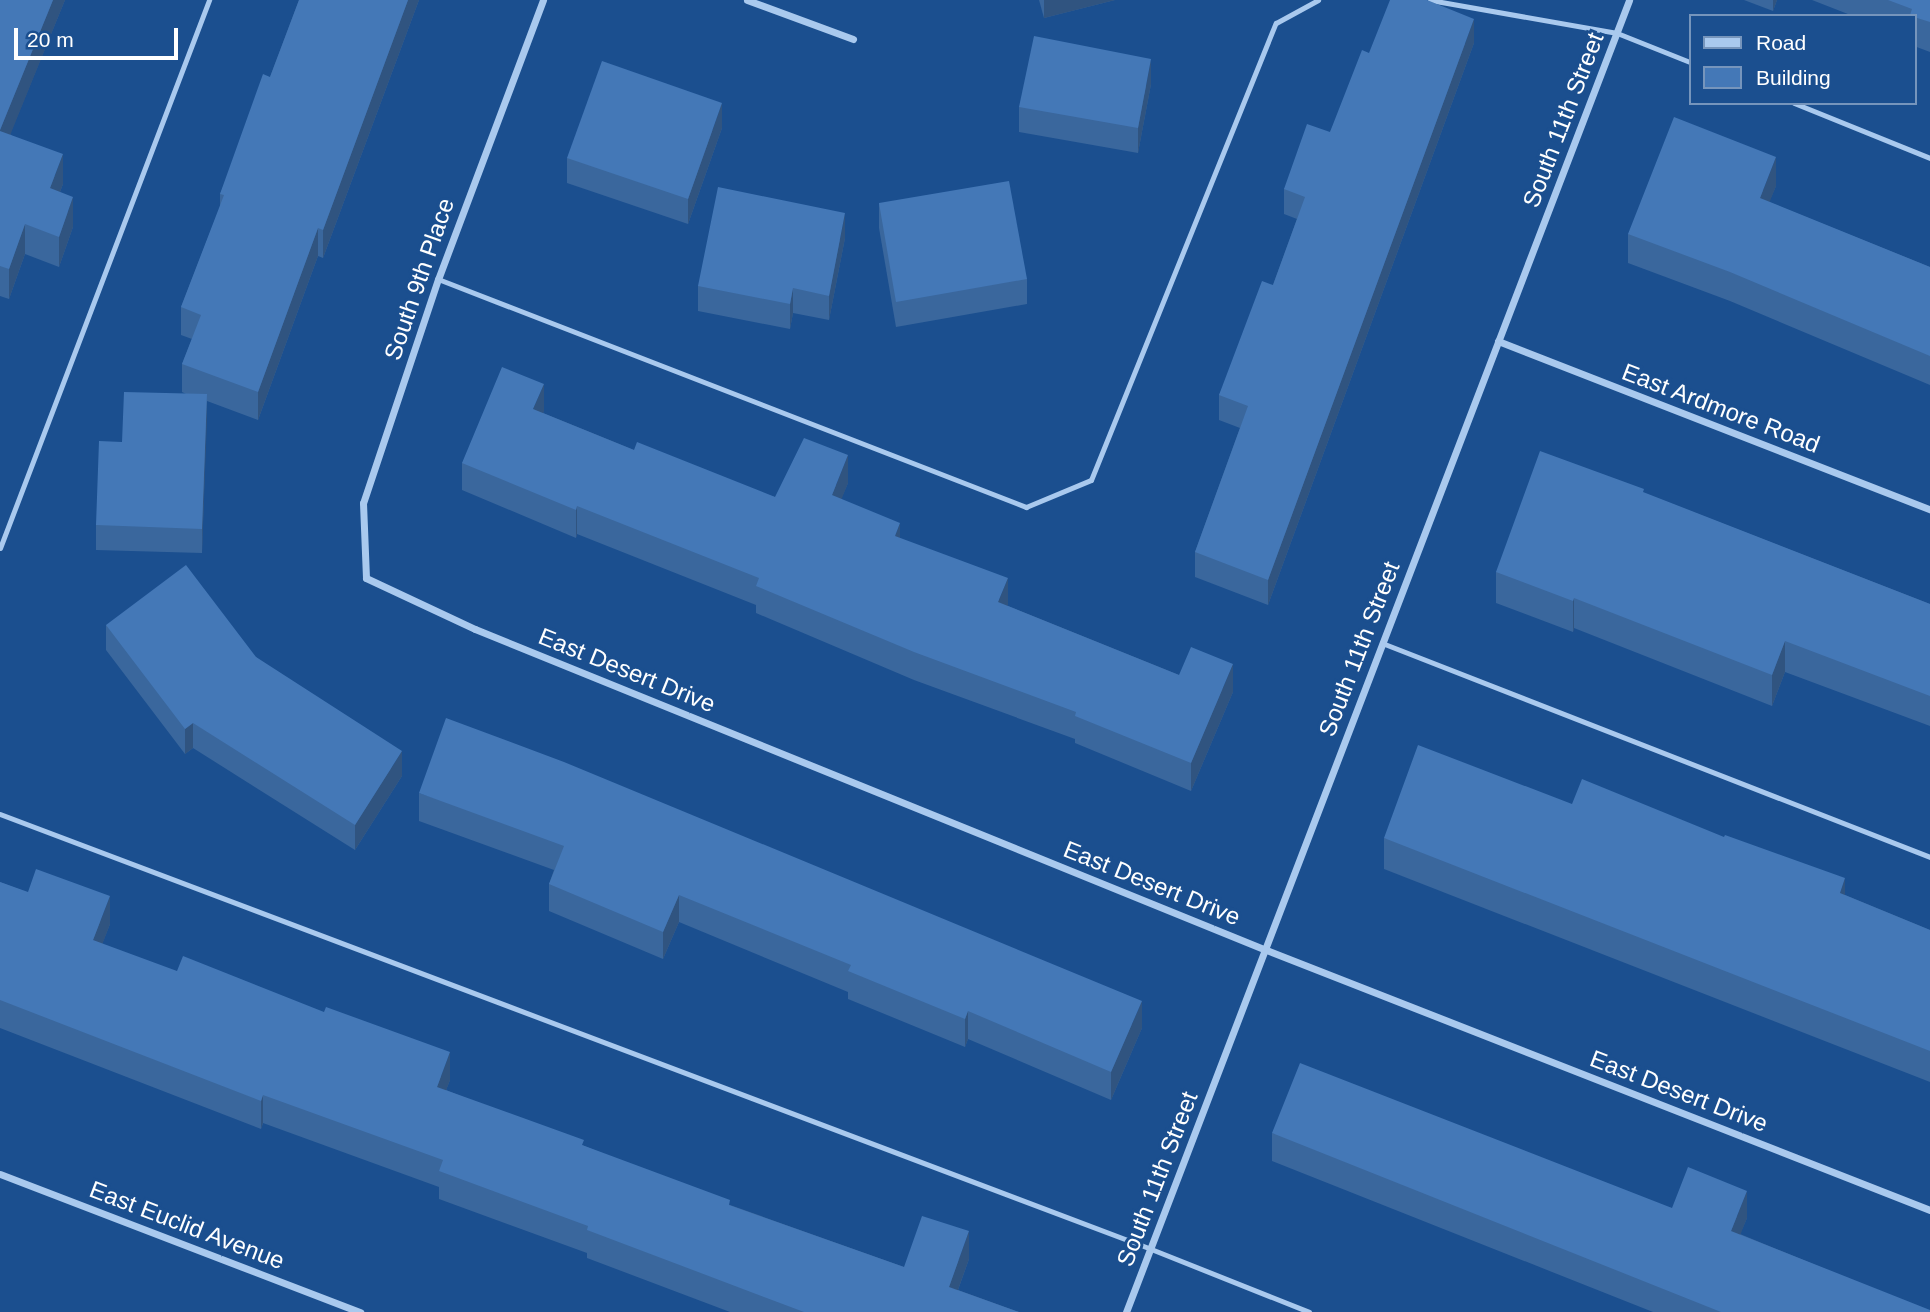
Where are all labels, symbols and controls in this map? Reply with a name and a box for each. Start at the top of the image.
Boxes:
scale bar [18,14,182,58]
legend [1688,14,1916,105]
text: 20 m [27,28,74,51]
street label: South 11th Street [1516,28,1610,212]
text: Road [1756,31,1806,54]
text: Building [1756,66,1831,89]
street label: South 9th Place [378,194,460,364]
street label: East Ardmore Road [1617,357,1825,459]
street label: South 11th Street [1312,557,1406,741]
street label: East Desert Drive [534,621,720,719]
street label: East Desert Drive [1059,834,1245,932]
street label: East Desert Drive [1586,1044,1772,1138]
street label: South 11th Street [1110,1087,1204,1271]
street label: East Euclid Avenue [85,1174,289,1276]

